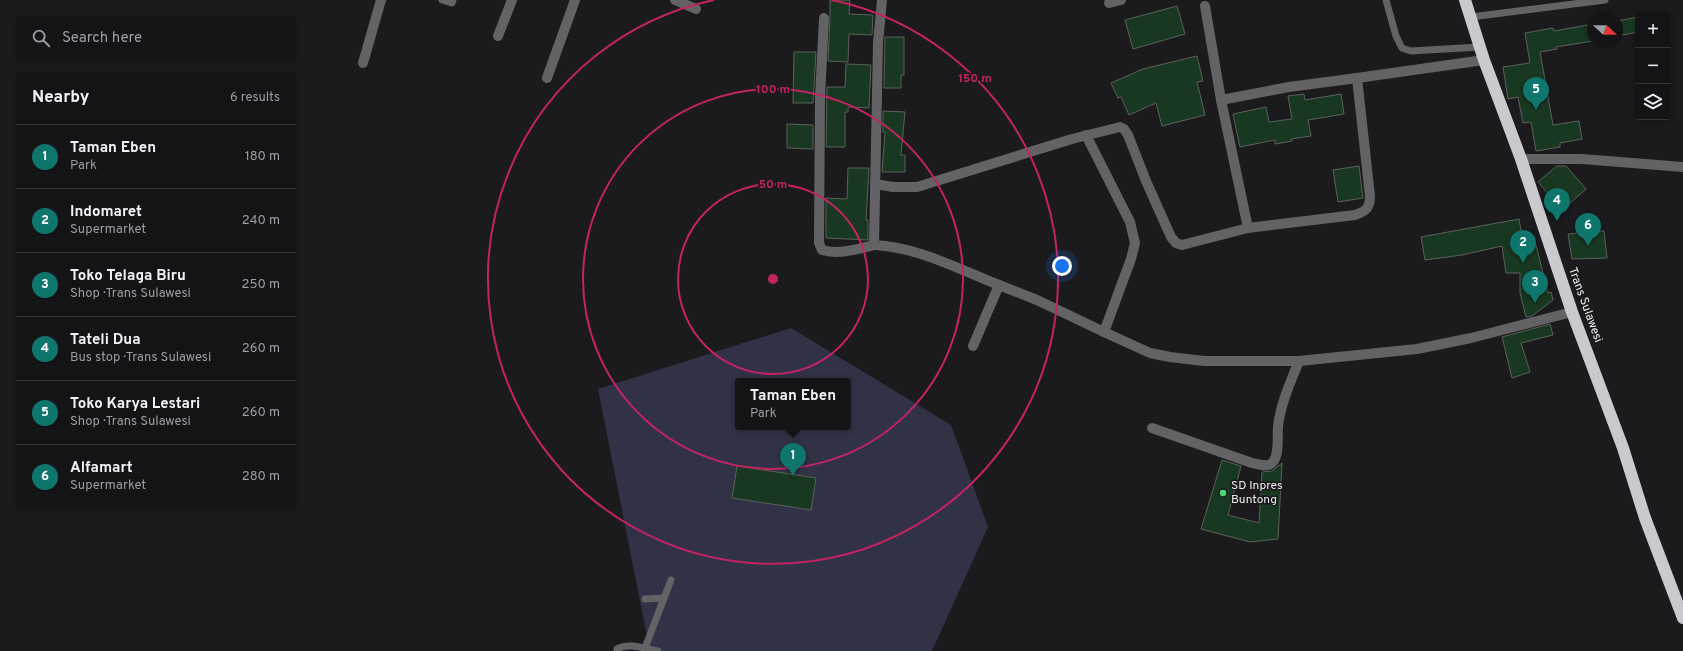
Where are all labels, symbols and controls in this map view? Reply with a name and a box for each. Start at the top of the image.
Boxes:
north arrow [1587,12,1623,48]
map controls [1635,12,1671,120]
button: + [1635,12,1671,48]
search box [16,16,296,60]
icon: search [30,27,52,49]
text: Search here [62,29,142,48]
button: − [1635,48,1671,84]
text: 150 m [958,71,992,87]
pin: 5 [1523,77,1549,110]
text: 100 m [756,82,790,98]
button: layers [1635,84,1671,120]
text: Nearby [32,87,89,109]
text: 6 results [230,90,280,106]
text: Taman Eben [70,139,156,158]
text: 1 [42,149,48,165]
text: 180 m [245,149,280,165]
text: Park [70,158,97,174]
text: 50 m [759,177,787,193]
pin: 4 [1544,188,1570,221]
text: Indomaret [70,203,142,222]
text: 2 [41,213,49,229]
text: 240 m [242,213,280,229]
pin: 6 [1575,213,1601,246]
text: Supermarket [70,222,146,238]
pin: 2 [1510,230,1536,263]
your location [1052,256,1072,276]
street label: Trans Sulawesi [1564,265,1606,345]
text: Toko Telaga Biru [70,267,186,286]
pin: 3 [1522,270,1548,303]
centre of rings [766,272,780,286]
text: 3 [41,277,49,293]
text: 250 m [242,277,280,293]
text: Shop · Trans Sulawesi [70,286,191,302]
text: Tateli Dua [70,331,141,350]
text: 4 [41,341,49,357]
text: 260 m [242,341,280,357]
text: Bus stop · Trans Sulawesi [70,350,211,366]
popup [735,378,851,430]
text: Taman Eben [750,387,836,406]
text: Toko Karya Lestari [70,395,200,414]
text: 5 [41,405,49,421]
text: 260 m [242,405,280,421]
text: Park [750,406,777,422]
text: Shop · Trans Sulawesi [70,414,191,430]
pin: 1 [780,443,806,476]
text: Alfamart [70,459,133,478]
text: 6 [41,469,49,485]
text: 280 m [242,469,280,485]
text: Supermarket [70,478,146,494]
place label: SD Inpres Buntong [1231,478,1283,508]
marker: SD Inpres Buntong [1218,488,1228,498]

